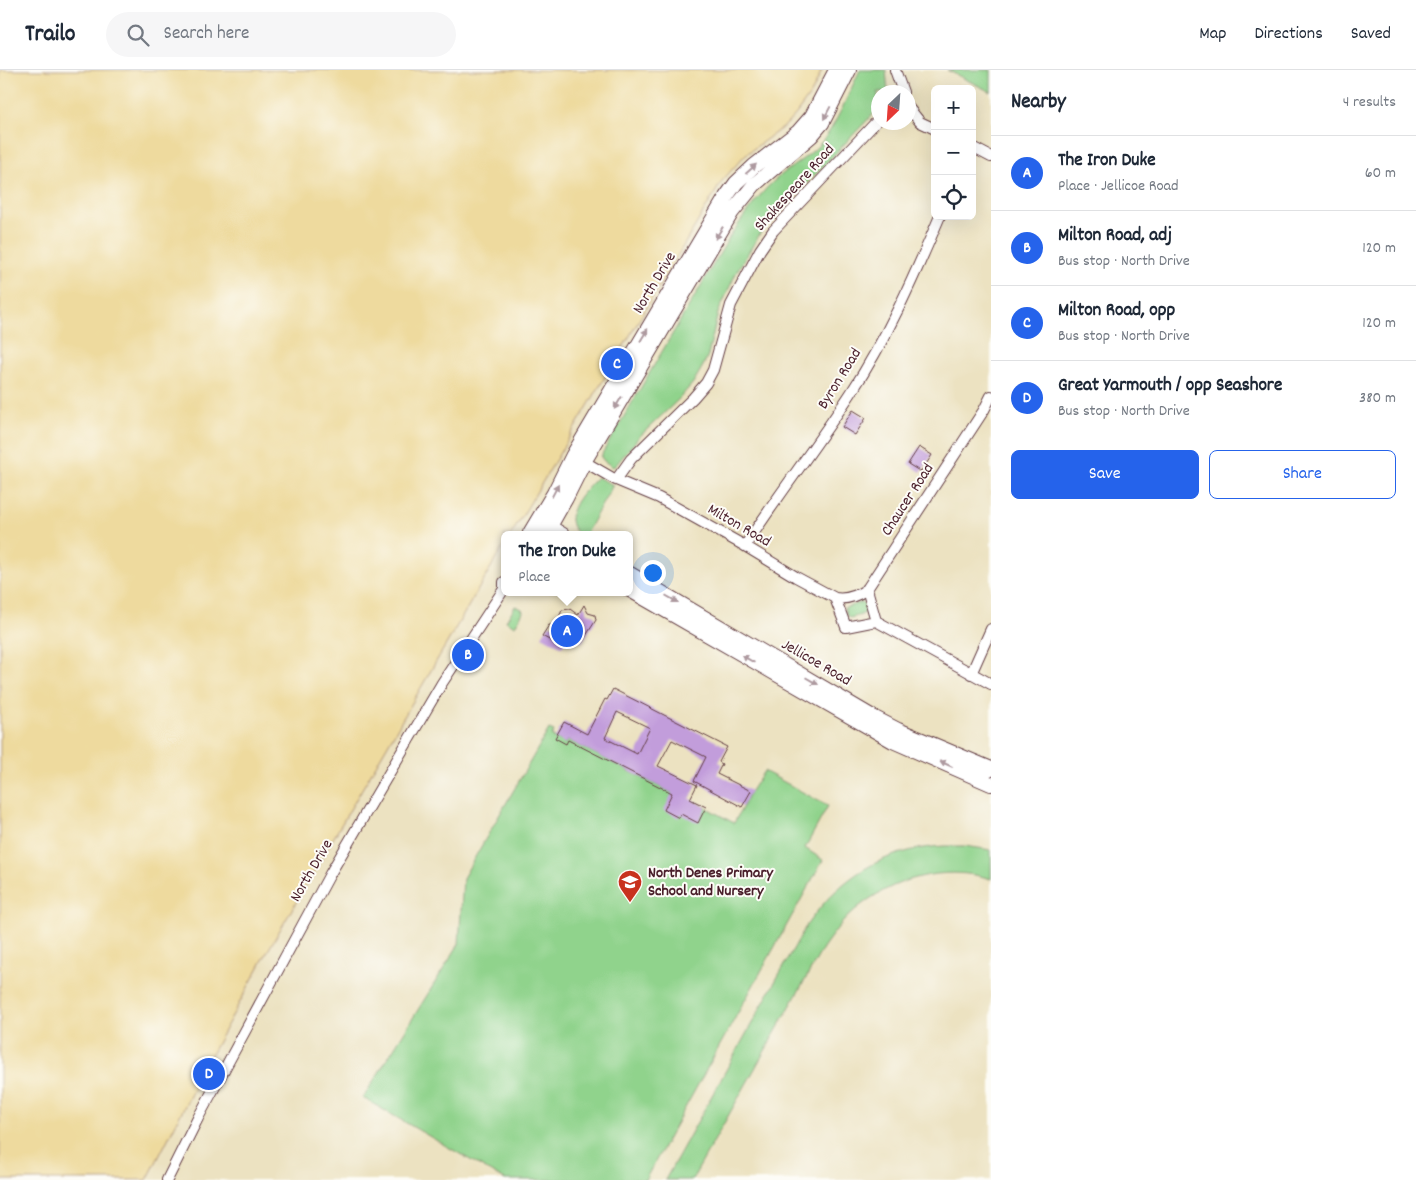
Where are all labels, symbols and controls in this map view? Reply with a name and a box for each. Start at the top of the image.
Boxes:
search box [106,12,456,57]
text: Trailo [25,18,76,52]
icon: search [124,21,152,49]
text: Search here [164,21,249,48]
text: Map [1199,22,1226,47]
text: Directions [1254,22,1323,47]
text: Saved [1351,22,1391,47]
north arrow [871,85,916,130]
map controls [931,85,976,220]
button: + [931,85,976,130]
text: Nearby [1011,88,1066,118]
text: 4 results [1343,91,1396,114]
one-way arrow [823,106,831,121]
button: − [931,130,976,175]
street label: Shakespeare Road [749,139,841,237]
text: The Iron Duke [1058,148,1156,175]
text: A [1023,162,1031,185]
text: 60 m [1365,162,1396,185]
one-way arrow [744,163,756,175]
button: locate [931,175,976,220]
text: Place · Jellicoe Road [1058,175,1179,198]
text: Milton Road, adj [1058,223,1172,250]
one-way arrow [715,226,724,240]
text: B [1023,237,1031,260]
text: 120 m [1362,237,1396,260]
street label: North Drive [627,248,683,318]
text: Bus stop · North Drive [1058,250,1190,273]
text: Milton Road, opp [1058,298,1175,325]
text: C [1023,312,1031,335]
text: 120 m [1362,312,1396,335]
text: Bus stop · North Drive [1058,325,1190,348]
one-way arrow [640,328,649,341]
street label: Byron Road [812,344,868,414]
pin: C [601,345,633,383]
text: Great Yarmouth / opp Seashore [1058,373,1282,400]
text: D [1023,387,1031,410]
text: 380 m [1359,387,1396,410]
one-way arrow [614,396,623,409]
text: Bus stop · North Drive [1058,400,1190,423]
button: Save [1011,450,1199,499]
button: Share [1209,450,1396,499]
street label: Chaucer Road [876,459,940,541]
one-way arrow [551,483,559,498]
street label: Milton Road [703,499,775,553]
popup [501,531,633,596]
text: The Iron Duke [518,539,616,566]
your location [640,560,666,586]
text: Place [518,566,550,589]
one-way arrow [665,595,678,604]
pin: A [551,612,583,650]
street label: Jellicoe Road [777,634,855,692]
pin: B [452,636,484,674]
one-way arrow [742,654,755,663]
one-way arrow [805,677,818,686]
one-way arrow [939,760,953,768]
street label: North Drive [285,836,339,906]
place label: North Denes Primary School and Nursery [648,862,775,903]
school or university icon: North Denes Primary School and Nursery [617,869,643,903]
pin: D [193,1055,225,1093]

